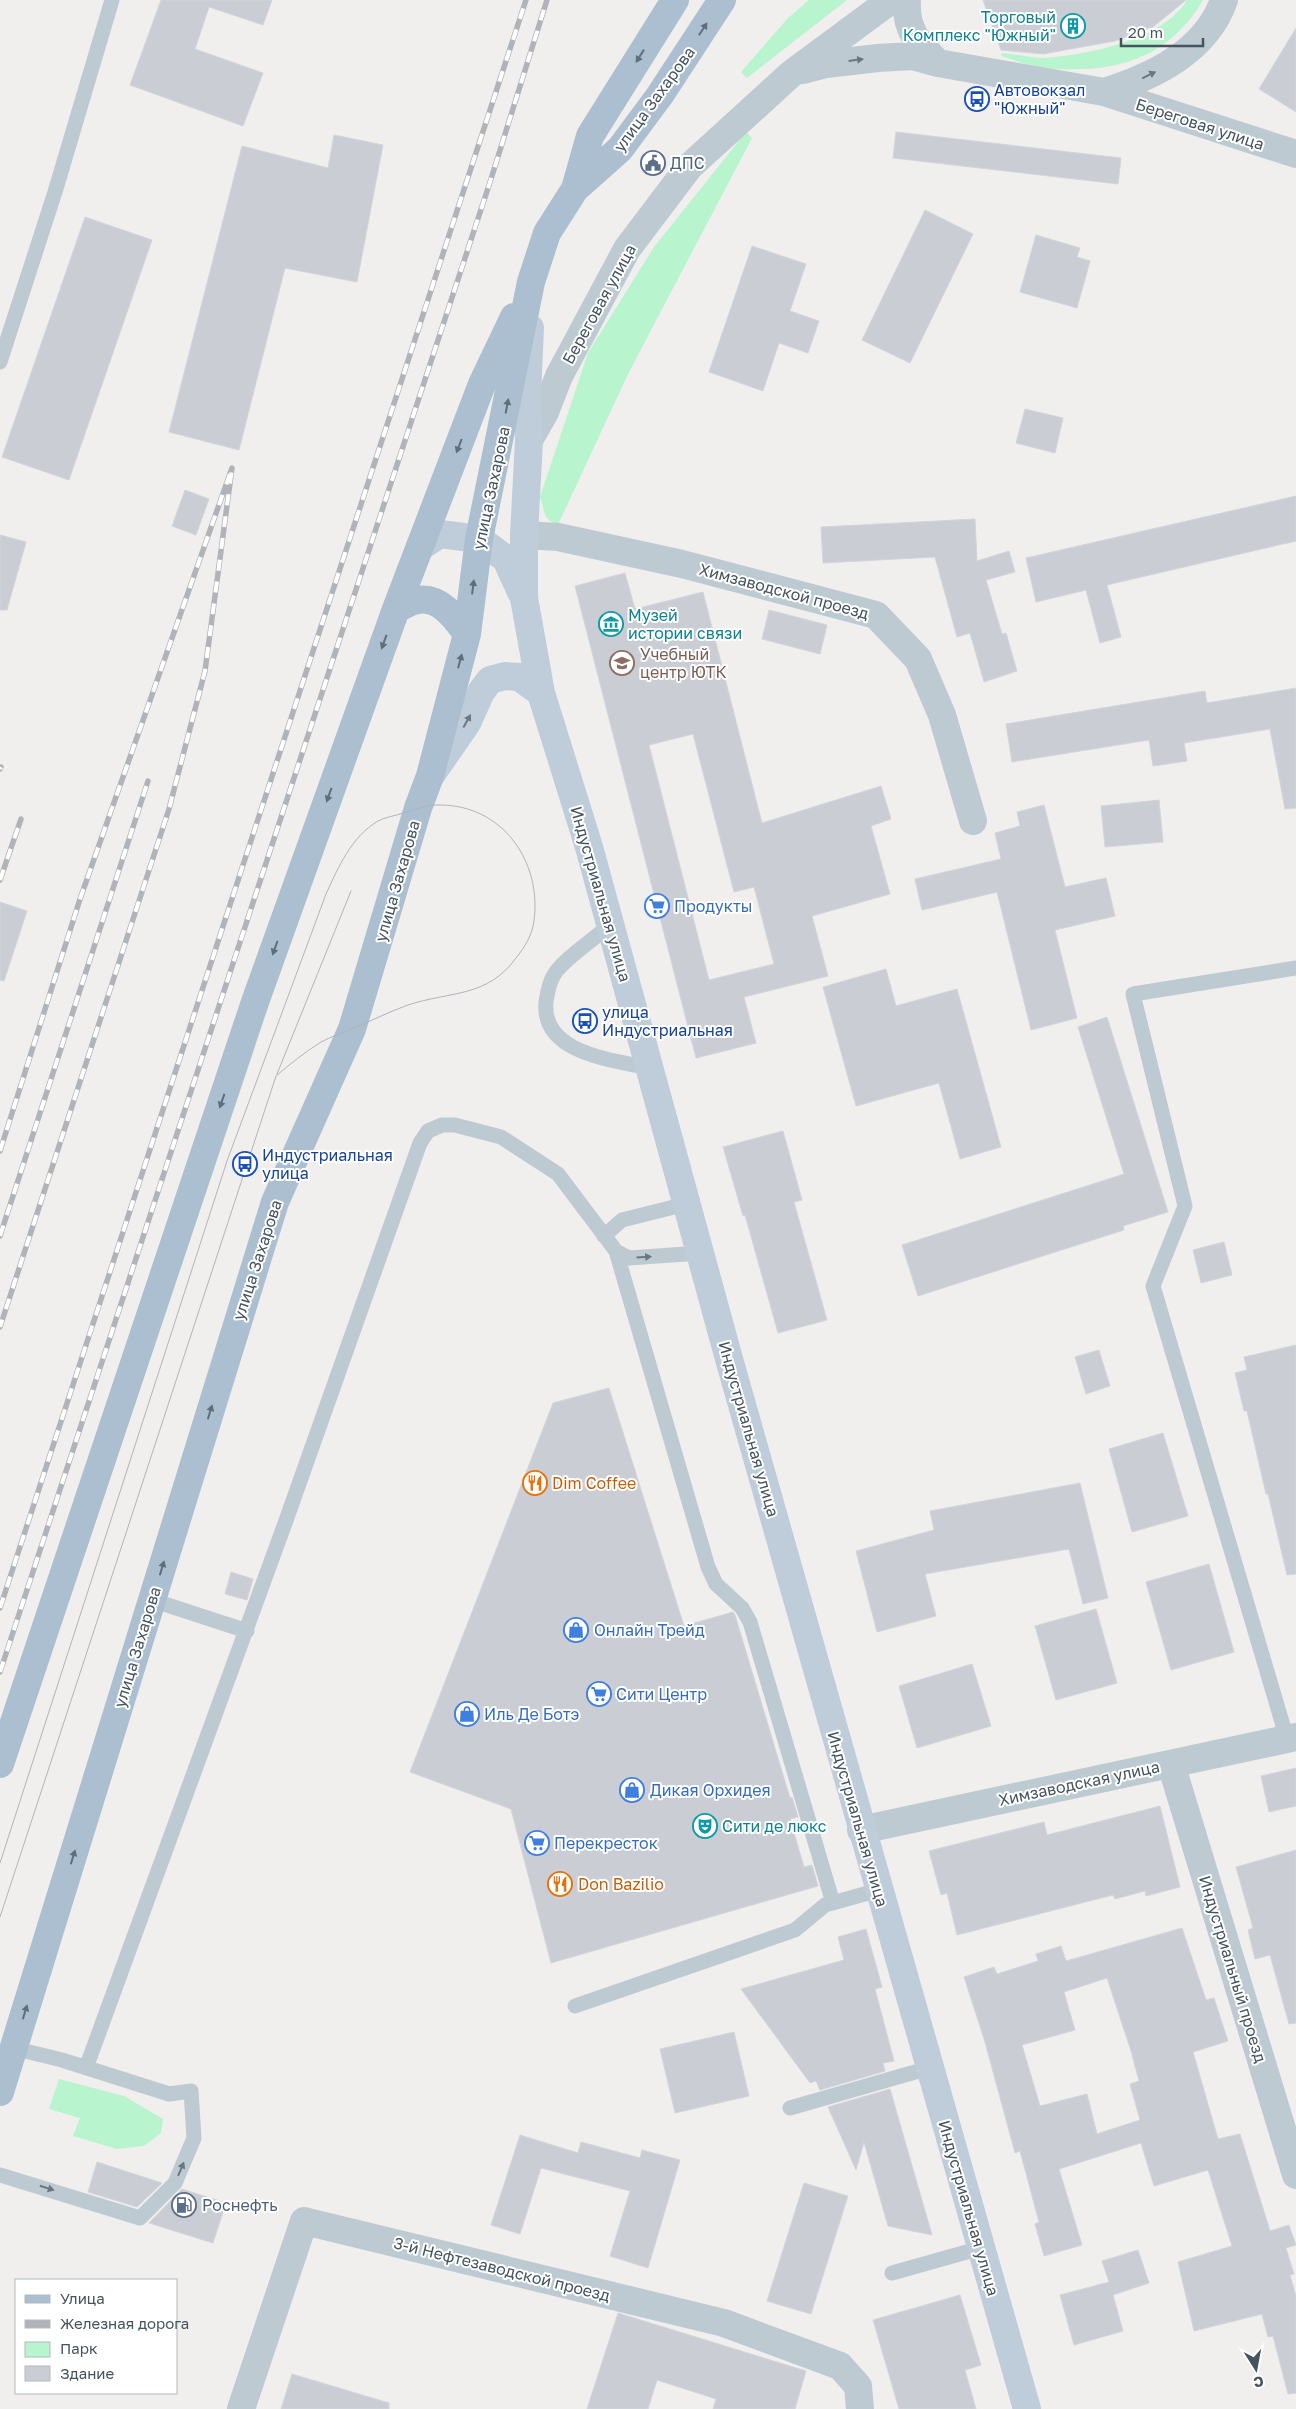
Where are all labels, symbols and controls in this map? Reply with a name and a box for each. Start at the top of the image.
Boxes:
place label: Торговый Комплекс "Южный" [903,7,1056,45]
building icon: Торговый Комплекс "Южный" [1060,13,1086,39]
scale bar [1121,15,1204,47]
one-way arrow [698,22,708,36]
text: 20 m [1128,23,1163,41]
street label: улица Захарова [609,42,699,156]
one-way arrow [635,50,644,63]
one-way arrow [849,56,865,64]
one-way arrow [1142,71,1156,79]
place label: Автовокзал "Южный" [994,80,1085,118]
bus stop icon: Автовокзал "Южный" [964,86,990,112]
street label: Береговая улица [1133,94,1267,154]
public building icon: ДПС [640,150,666,176]
place label: ДПС [670,153,705,173]
street label: Береговая улица [558,241,640,367]
one-way arrow [504,397,512,413]
street label: улица Захарова [468,425,514,551]
one-way arrow [454,439,462,453]
street label: Химзаводской проезд [697,559,871,623]
one-way arrow [469,578,477,594]
place label: Музей истории связи [628,605,742,643]
museum icon: Музей истории связи [598,611,624,637]
one-way arrow [380,635,388,650]
place label: Учебный центр ЮТК [640,644,727,682]
school or university icon: Учебный центр ЮТК [609,650,635,676]
one-way arrow [456,653,464,669]
one-way arrow [463,714,471,729]
one-way arrow [325,788,333,803]
street label: Индустриальная улица [566,804,636,984]
street label: улица Захарова [370,818,424,944]
supermarket icon: Продукты [644,893,670,919]
place label: Продукты [674,896,752,916]
one-way arrow [270,940,278,955]
place label: улица Индустриальная [602,1002,733,1040]
bus stop icon: улица Индустриальная [572,1008,598,1034]
one-way arrow [218,1094,225,1109]
place label: Индустриальная улица [262,1145,393,1183]
bus stop icon: Индустриальная улица [232,1151,258,1177]
street label: улица Захарова [228,1197,286,1323]
one-way arrow [636,1252,652,1260]
street label: Индустриальная улица [714,1339,784,1519]
one-way arrow [206,1405,214,1420]
restaurant icon: Dim Coffee [522,1470,548,1496]
place label: Dim Coffee [552,1473,636,1493]
one-way arrow [159,1560,166,1575]
street label: улица Захарова [109,1584,165,1710]
shop icon: Онлайн Трейд [563,1617,589,1643]
place label: Онлайн Трейд [594,1620,705,1640]
supermarket icon: Сити Центр [586,1681,612,1707]
place label: Сити Центр [616,1684,707,1704]
shop icon: Иль Де Ботэ [454,1701,480,1727]
place label: Иль Де Ботэ [484,1704,579,1724]
street label: Индустриальная улица [823,1729,893,1909]
street label: Химзаводская улица [997,1756,1161,1810]
shop icon: Дикая Орхидея [619,1777,645,1803]
place label: Дикая Орхидея [650,1780,771,1800]
theatre icon: Сити де люкс [692,1813,718,1839]
place label: Сити де люкс [722,1816,827,1836]
supermarket icon: Перекресток [524,1830,550,1856]
place label: Перекресток [554,1833,658,1853]
one-way arrow [69,1849,77,1864]
restaurant icon: Don Bazilio [547,1871,573,1897]
street label: Индустриальный проезд [1195,1873,1271,2065]
place label: Don Bazilio [578,1874,664,1894]
one-way arrow [21,2004,29,2019]
street label: Индустриальная улица [934,2118,1004,2298]
one-way arrow [177,2162,185,2176]
one-way arrow [39,2185,54,2193]
fuel station icon: Роснефть [171,2192,197,2218]
place label: Роснефть [202,2195,278,2215]
street label: 3-й Нефтезаводской проезд [392,2232,613,2306]
legend [15,2279,178,2394]
text: Улица [60,2289,105,2307]
text: Железная дорога [60,2314,189,2332]
text: Парк [60,2339,98,2357]
north arrow [1231,2344,1281,2394]
text: Здание [60,2364,114,2382]
text: С [1252,2373,1265,2392]

